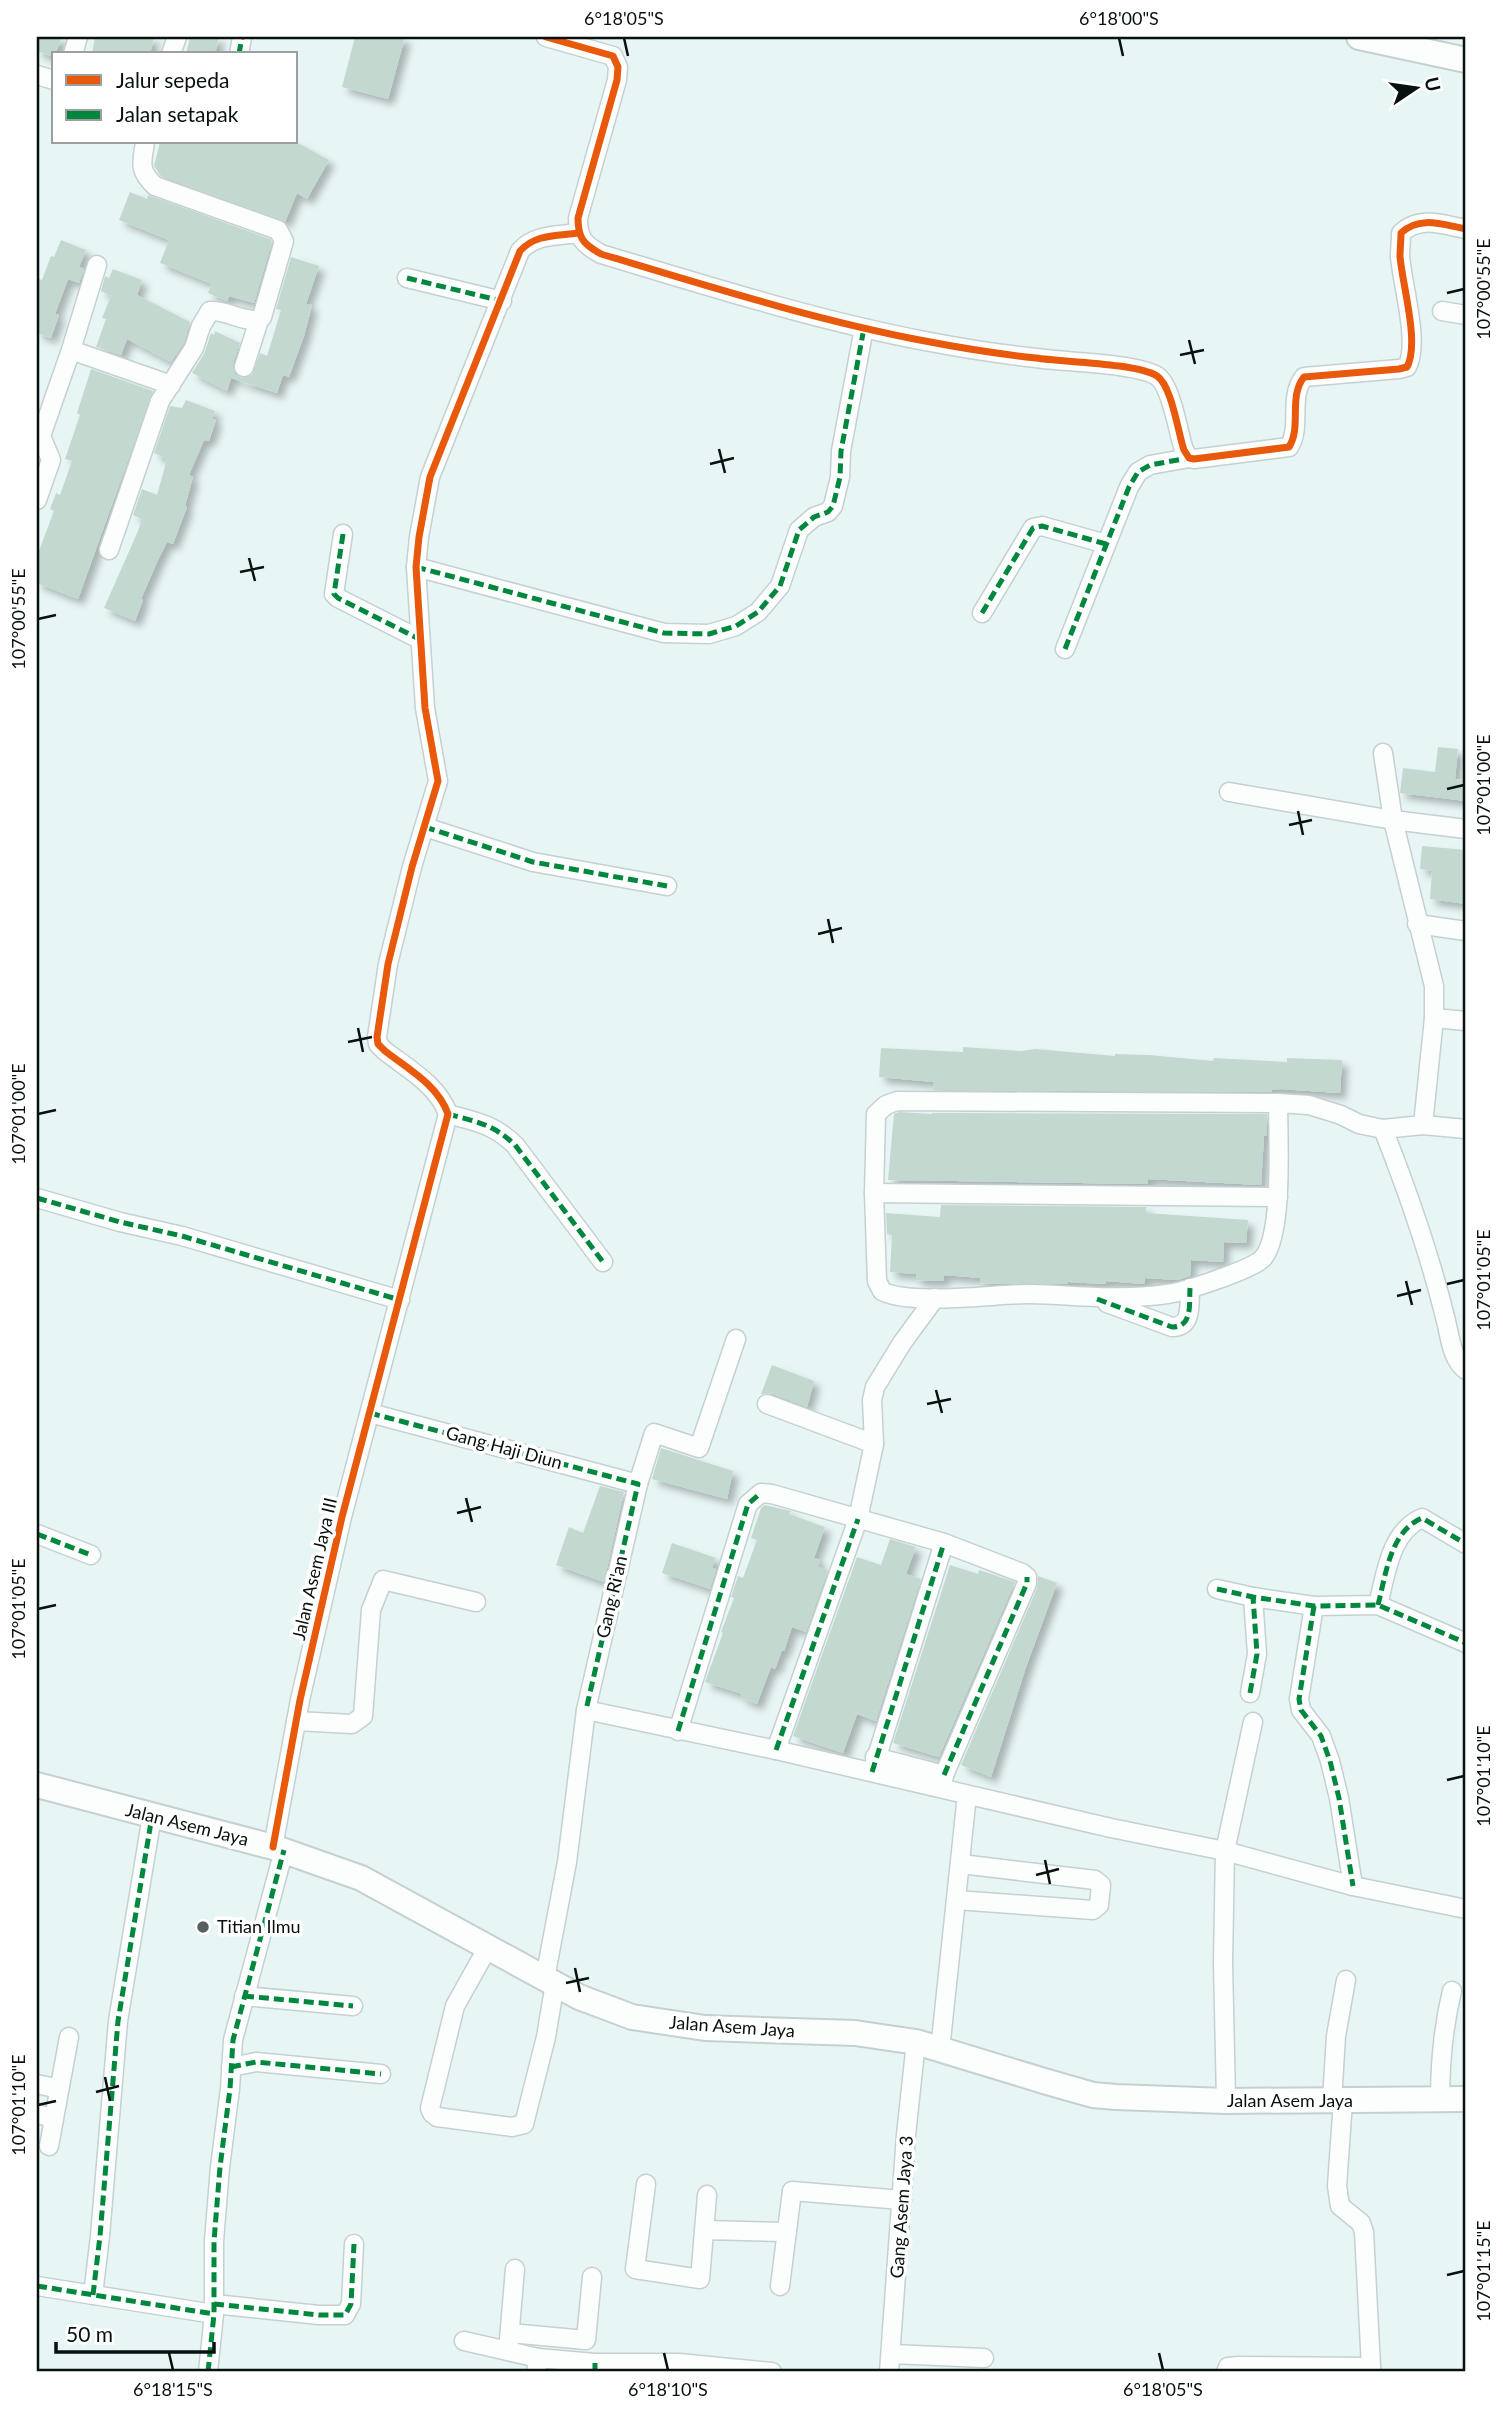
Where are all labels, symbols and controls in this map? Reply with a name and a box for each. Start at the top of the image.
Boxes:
text: 6°18'05"S [584,7,664,29]
text: 6°18'00"S [1079,7,1159,29]
legend [52,52,298,144]
north arrow [1380,52,1450,122]
text: Jalur sepeda [116,67,229,92]
text: U [1420,75,1446,94]
text: Jalan setapak [116,101,239,126]
text: 107°00'55"E [1472,238,1494,340]
text: 107°00'55"E [7,568,29,670]
text: 107°01'00"E [1472,734,1494,836]
text: 107°01'00"E [7,1063,29,1165]
text: 107°01'05"E [1472,1229,1494,1331]
street label: Gang Haji Diun [444,1421,565,1473]
street label: Jalan Asem Jaya III [287,1495,341,1642]
street label: Gang Ri'an [591,1553,631,1640]
text: 107°01'05"E [7,1558,29,1660]
text: 107°01'10"E [1472,1725,1494,1827]
street label: Jalan Asem Jaya [124,1798,251,1850]
place label: Titian Ilmu [217,1915,301,1937]
marker: Titian Ilmu [195,1919,211,1935]
street label: Jalan Asem Jaya [669,2011,796,2041]
text: 107°01'10"E [7,2054,29,2156]
street label: Jalan Asem Jaya [1227,2089,1353,2111]
street label: Gang Asem Jaya 3 [885,2135,917,2279]
text: 107°01'15"E [1472,2220,1494,2322]
scale bar [56,2311,214,2355]
text: 50 m [66,2321,113,2346]
text: 6°18'15"S [133,2378,213,2400]
text: 6°18'10"S [628,2378,708,2400]
text: 6°18'05"S [1123,2378,1203,2400]

